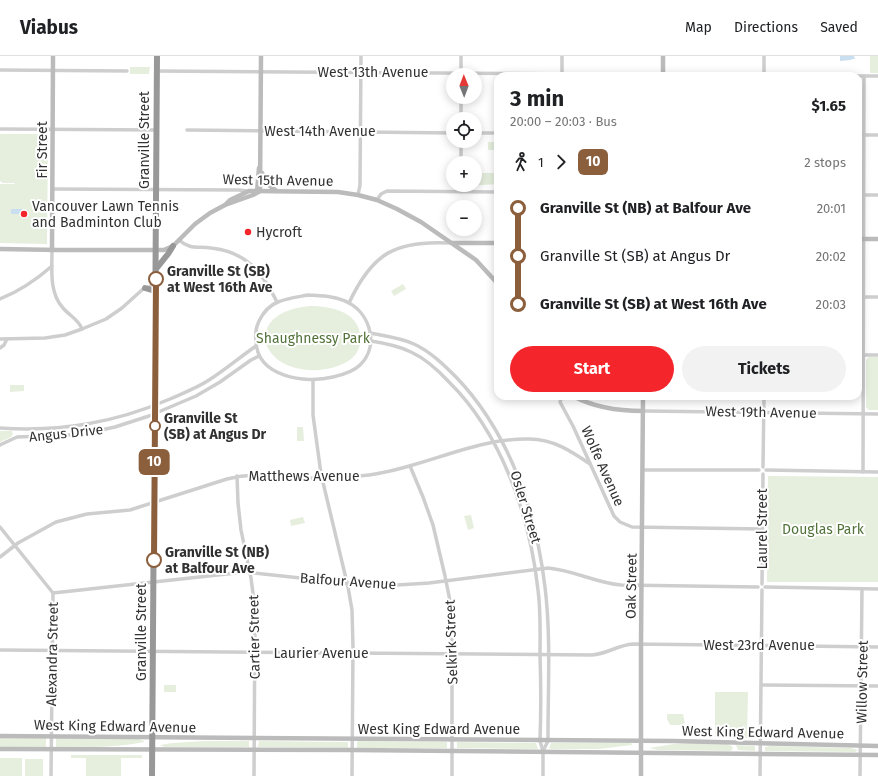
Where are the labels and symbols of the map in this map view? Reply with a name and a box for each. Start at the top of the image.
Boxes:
street label: West 13th Avenue [318,64,428,81]
north arrow [446,68,482,104]
street label: Granville Street [136,90,153,189]
street label: Fir Street [34,120,51,179]
street label: West 14th Avenue [264,123,376,140]
street label: West 15th Avenue [222,171,334,190]
place label: Vancouver Lawn Tennis and Badminton Club [32,198,179,231]
marker: Vancouver Lawn Tennis and Badminton Club [19,209,29,219]
place label: Hycroft [256,224,303,241]
marker: Hycroft [243,227,253,237]
place label: Granville St (SB) at West 16th Ave [167,263,273,296]
marker: Granville St (SB) at West 16th Ave [148,271,164,287]
park label: Shaughnessy Park [256,330,371,347]
street label: West 19th Avenue [705,403,817,422]
place label: Granville St (SB) at Angus Dr [164,410,267,443]
marker: Granville St (SB) at Angus Dr [149,420,161,432]
street label: Angus Drive [28,421,104,446]
street label: Wolfe Avenue [577,423,628,509]
line badge: 10 [136,449,172,475]
street label: Matthews Avenue [248,468,360,485]
street label: Osler Street [506,469,545,546]
street label: Laurel Street [754,488,771,570]
park label: Douglas Park [782,521,865,538]
place label: Granville St (NB) at Balfour Ave [165,544,269,577]
marker: Granville St (NB) at Balfour Ave [146,552,162,568]
street label: Oak Street [622,552,641,619]
street label: Balfour Avenue [299,570,397,593]
street label: Granville Street [133,582,150,681]
street label: Cartier Street [245,594,264,679]
street label: Selkirk Street [441,598,461,685]
street label: Alexandra Street [43,601,62,706]
street label: West 23rd Avenue [703,637,815,654]
street label: Willow Street [853,639,872,724]
street label: Laurier Avenue [273,645,369,662]
street label: West King Edward Avenue [34,717,196,736]
street label: West King Edward Avenue [358,721,520,738]
street label: West King Edward Avenue [682,723,844,742]

